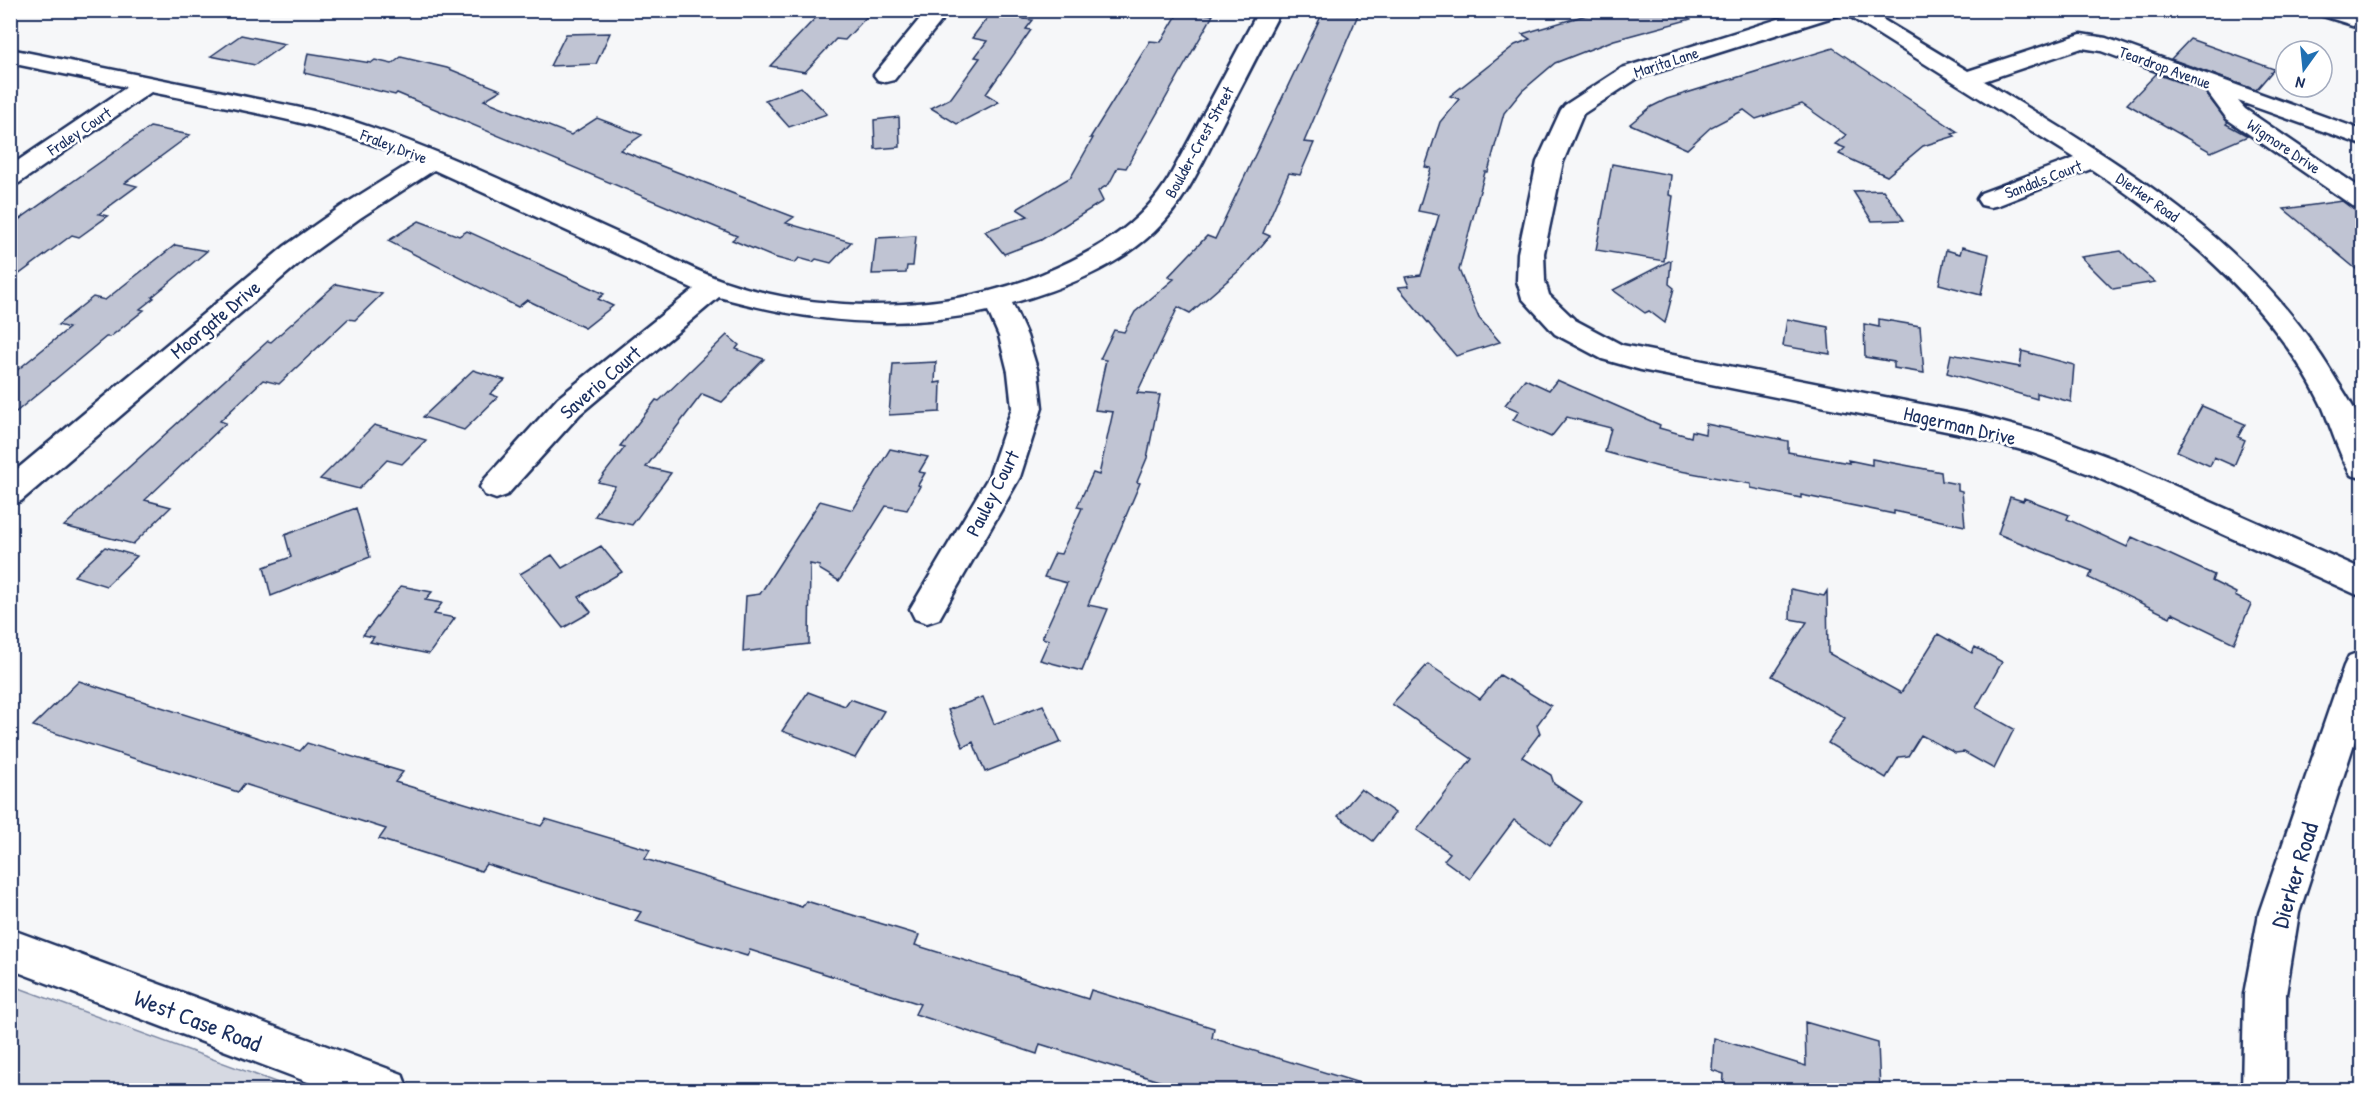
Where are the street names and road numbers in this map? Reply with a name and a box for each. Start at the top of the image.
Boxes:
street label: Teardrop Avenue [2116,40,2215,94]
street label: Marita Lane [1631,41,1702,83]
street label: Boulder-Crest Street [1159,82,1239,202]
street label: Fraley Court [42,101,116,161]
street label: Wigmore Drive [2243,113,2326,179]
street label: Fraley Drive [357,123,431,169]
street label: Sandals Court [2001,154,2085,204]
street label: Dierker Road [2112,167,2184,227]
street label: Moorgate Drive [164,273,266,365]
street label: Saverio Court [554,338,647,425]
street label: Hagerman Drive [1901,399,2019,451]
street label: Pauley Court [959,444,1026,541]
street label: Dierker Road [2263,818,2325,932]
street label: West Case Road [130,981,266,1059]

